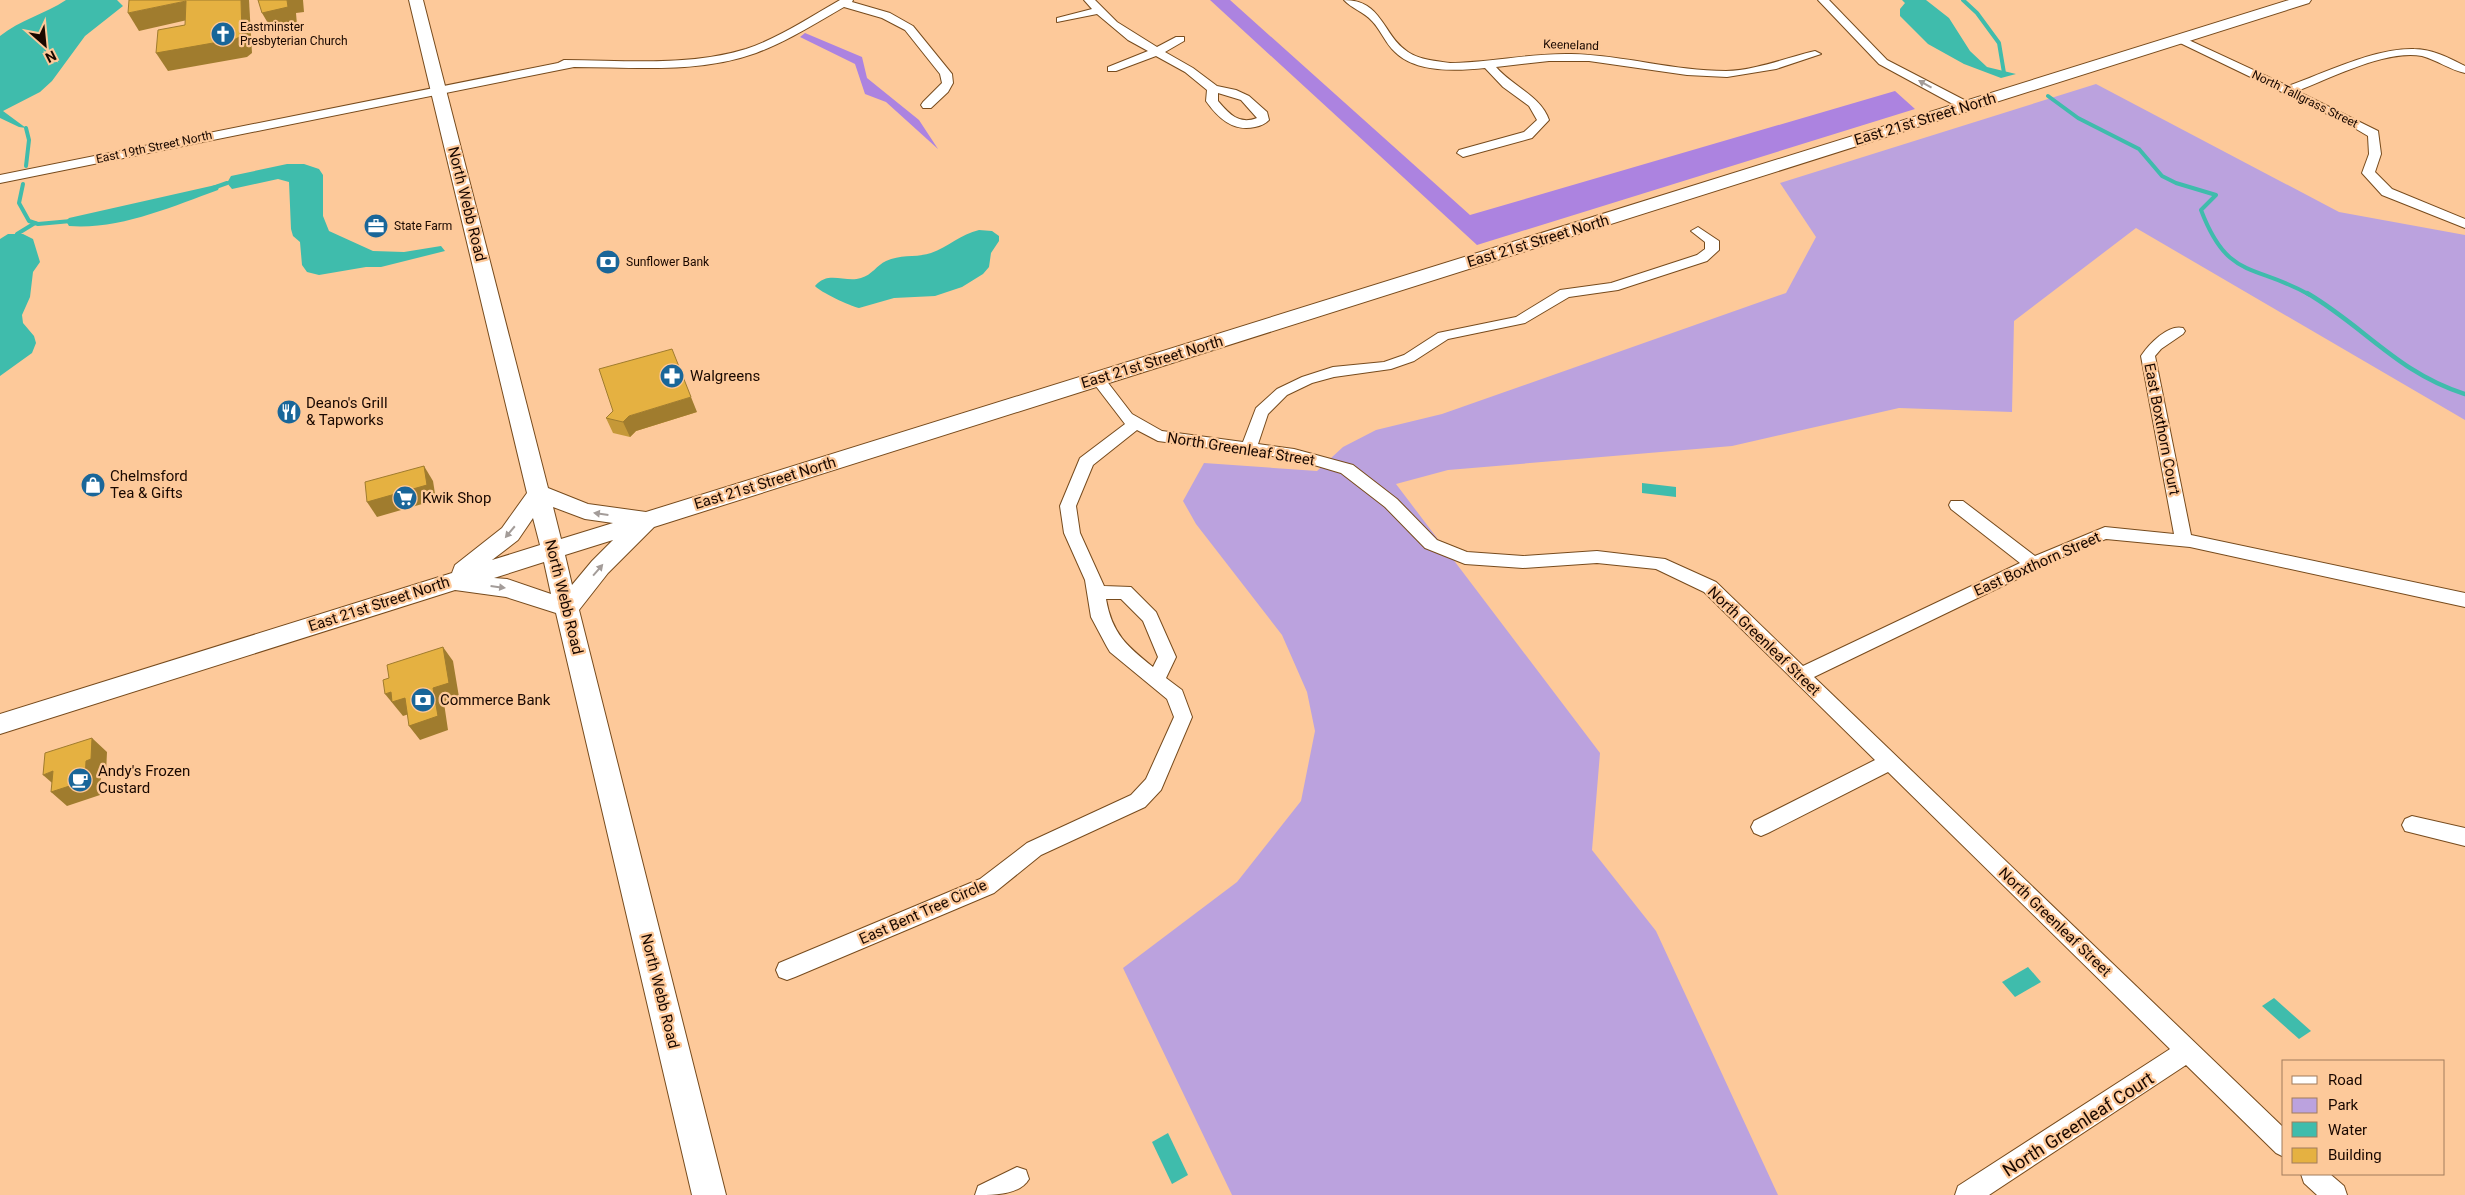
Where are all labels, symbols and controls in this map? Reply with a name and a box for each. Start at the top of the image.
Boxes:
north arrow [20,20,70,70]
place label: Eastminster Presbyterian Church [240,20,348,48]
church icon: Eastminster Presbyterian Church [210,21,236,47]
street label: Keeneland [1543,37,1599,53]
text: N [43,47,59,66]
street label: North Tallgrass Street [2250,67,2360,131]
one-way arrow [1918,79,1931,88]
street label: East 21st Street North [1852,89,1998,149]
street label: East 19th Street North [95,128,213,166]
street label: North Webb Road [444,145,490,263]
street label: East 21st Street North [1465,211,1611,271]
office icon: State Farm [363,213,389,239]
place label: State Farm [394,219,452,233]
bank icon: Sunflower Bank [595,249,621,275]
place label: Sunflower Bank [626,255,710,269]
street label: East 21st Street North [1079,332,1225,392]
street label: East Boxthorn Court [2140,362,2184,497]
pharmacy icon: Walgreens [659,363,685,389]
place label: Walgreens [690,367,760,385]
place label: Deano's Grill & Tapworks [306,394,388,429]
restaurant icon: Deano's Grill & Tapworks [276,399,302,425]
street label: North Greenleaf Street [1166,428,1316,470]
street label: East 21st Street North [692,453,838,513]
place label: Chelmsford Tea & Gifts [110,467,188,502]
shop icon: Chelmsford Tea & Gifts [80,472,106,498]
supermarket icon: Kwik Shop [392,485,418,511]
place label: Kwik Shop [422,489,491,507]
one-way arrow [592,509,608,517]
one-way arrow [504,526,515,539]
street label: East Boxthorn Street [1971,528,2103,600]
street label: North Webb Road [541,538,587,656]
one-way arrow [592,565,604,577]
street label: East 21st Street North [306,573,452,635]
one-way arrow [491,583,507,591]
street label: North Greenleaf Street [1704,583,1824,699]
bank icon: Commerce Bank [410,687,436,713]
place label: Commerce Bank [440,691,551,709]
place label: Andy's Frozen Custard [98,762,190,797]
cafe icon: Andy's Frozen Custard [67,767,93,793]
street label: North Greenleaf Street [1995,864,2115,980]
street label: East Bent Tree Circle [856,876,990,948]
street label: North Webb Road [637,932,683,1050]
legend [2282,1060,2445,1175]
street label: North Greenleaf Court [1999,1067,2158,1181]
text: Road [2328,1071,2362,1089]
text: Park [2328,1096,2359,1114]
text: Water [2328,1121,2367,1139]
text: Building [2328,1146,2382,1164]

